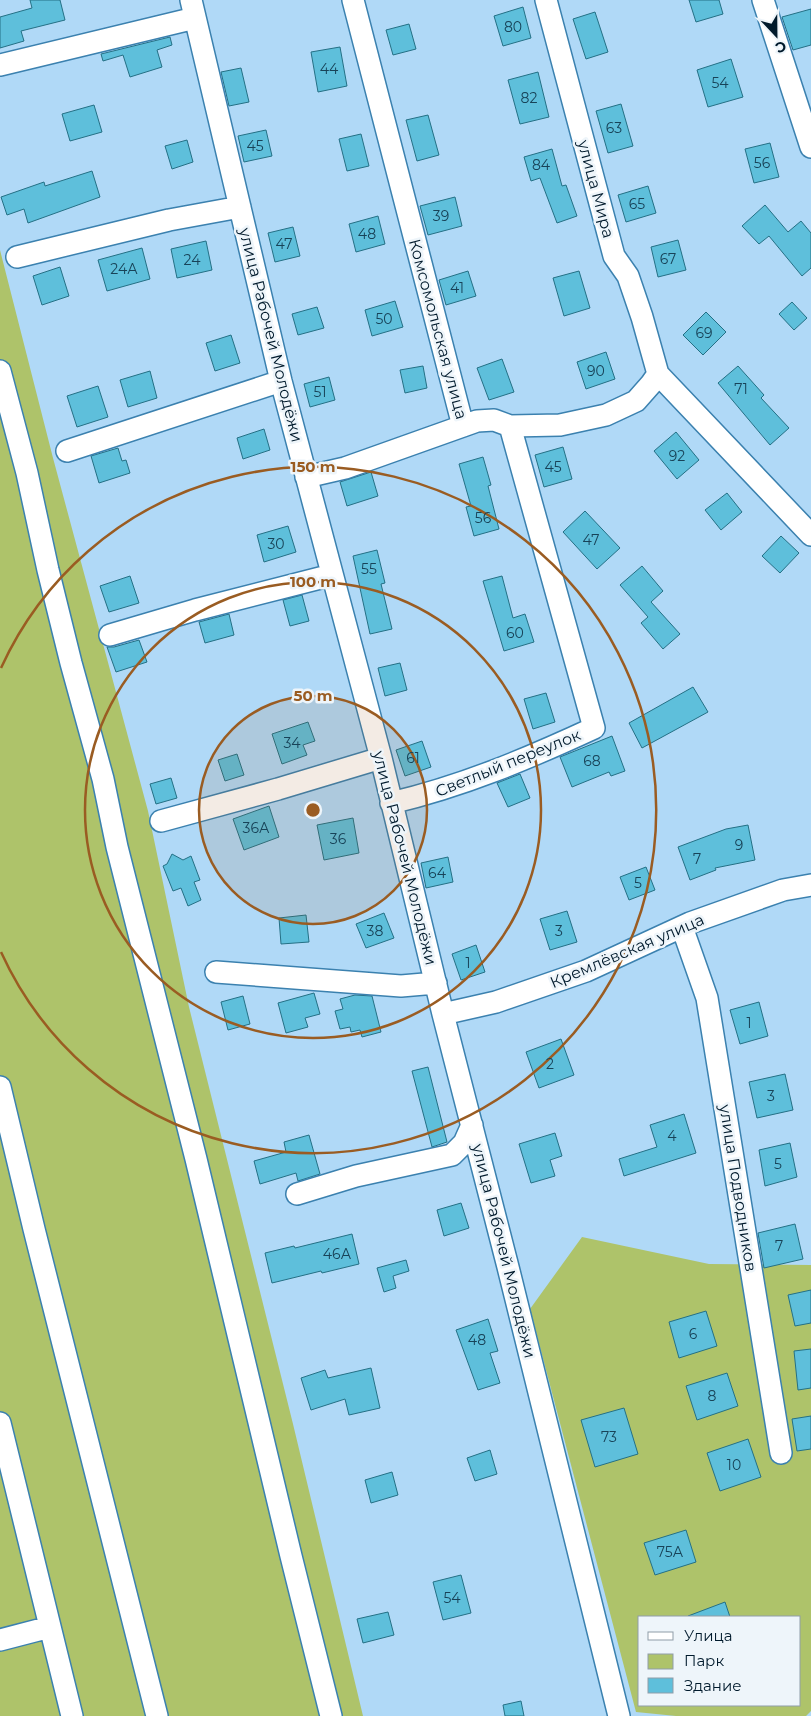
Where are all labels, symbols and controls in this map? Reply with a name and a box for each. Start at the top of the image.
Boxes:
north arrow [751,10,801,60]
house number: 80 [504,18,522,36]
text: С [773,37,789,57]
house number: 44 [320,60,339,78]
house number: 54 [711,74,729,92]
house number: 82 [521,89,537,107]
house number: 63 [606,119,622,137]
house number: 45 [246,137,264,155]
street label: улица Мира [574,137,618,240]
house number: 56 [754,154,771,172]
house number: 84 [532,156,551,174]
house number: 65 [629,195,645,213]
house number: 39 [433,207,449,225]
street label: улица Рабочей Молодёжи [235,225,307,444]
house number: 48 [358,225,376,243]
house number: 47 [276,235,292,253]
street label: Комсомольская улица [405,237,471,421]
house number: 67 [660,250,676,268]
house number: 24 [184,251,201,269]
house number: 24А [110,260,138,278]
house number: 41 [450,279,464,297]
house number: 50 [375,310,393,328]
house number: 69 [695,324,713,342]
house number: 90 [587,362,605,380]
house number: 71 [734,380,748,398]
house number: 51 [314,383,326,401]
house number: 92 [669,447,685,465]
text: 150 m [291,457,335,476]
house number: 45 [544,458,562,476]
house number: 56 [475,509,492,527]
house number: 47 [583,531,599,549]
house number: 30 [267,535,285,553]
house number: 55 [361,560,377,578]
text: 100 m [290,572,336,591]
house number: 60 [506,624,524,642]
text: 50 m [293,686,333,705]
street label: Светлый переулок [433,725,584,801]
house number: 34 [283,734,301,752]
street label: улица Рабочей Молодёжи [369,748,441,967]
house number: 61 [406,749,420,767]
house number: 68 [583,752,601,770]
centre of rings [304,801,322,819]
house number: 36А [243,819,270,837]
house number: 36 [330,830,347,848]
house number: 9 [735,836,743,854]
house number: 7 [693,850,701,868]
house number: 64 [428,864,447,882]
house number: 5 [634,874,642,892]
street label: Кремлёвская улица [547,910,707,992]
house number: 38 [367,922,383,940]
house number: 3 [555,922,563,940]
house number: 1 [465,954,471,972]
house number: 1 [746,1014,752,1032]
house number: 2 [546,1055,554,1073]
house number: 3 [767,1087,775,1105]
street label: улица Подводников [715,1102,761,1273]
house number: 4 [667,1127,677,1145]
street label: улица Рабочей Молодёжи [468,1141,540,1360]
house number: 5 [774,1155,782,1173]
house number: 7 [775,1237,783,1255]
house number: 46А [323,1245,352,1263]
house number: 6 [689,1325,698,1343]
house number: 48 [468,1331,486,1349]
house number: 8 [708,1387,717,1405]
house number: 73 [601,1428,617,1446]
house number: 10 [727,1456,741,1474]
house number: 75А [657,1543,684,1561]
house number: 54 [443,1589,461,1607]
legend [638,1616,801,1706]
text: Улица [684,1626,732,1645]
text: Парк [684,1651,724,1670]
text: Здание [684,1676,742,1695]

